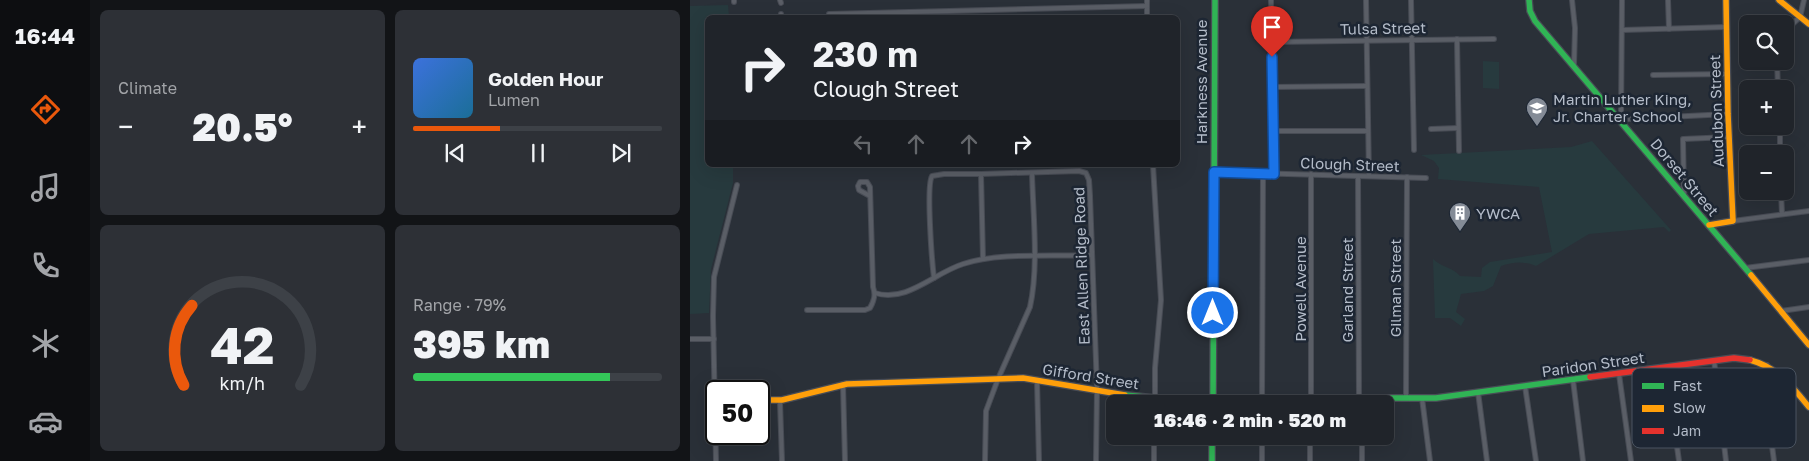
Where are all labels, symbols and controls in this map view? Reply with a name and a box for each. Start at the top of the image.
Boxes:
pin [1251,6,1293,57]
icon: arrive [1258,13,1286,41]
map controls [1739,15,1794,200]
button: search [1739,15,1794,70]
street label: Tulsa Street [1340,18,1426,38]
street label: Harkness Avenue [1192,19,1210,144]
text: 16:44 [15,22,75,49]
text: 230 m [813,33,918,75]
icon: right [730,35,795,100]
street label: Audubon Street [1705,54,1727,168]
text: Golden Hour [488,67,603,90]
text: Clough Street [813,75,959,102]
text: Climate [118,78,177,98]
button: + [1739,80,1794,135]
text: Lumen [488,90,540,110]
place label: Martin Luther King, Jr. Charter School [1553,90,1692,125]
icon: directions [28,92,63,127]
school or university icon: Martin Luther King, Jr. Charter School [1525,96,1549,127]
text: 20.5° [193,104,292,149]
text: − [118,110,133,143]
text: + [352,110,367,143]
icon: left [849,130,877,158]
icon: ahead [902,130,930,158]
icon: ahead [955,130,983,158]
icon: right [1008,130,1036,158]
street label: Dorset Street [1647,134,1723,220]
icon: previous [441,139,469,167]
icon: pause [524,139,552,167]
icon: next [607,139,635,167]
button: − [1739,145,1794,200]
street label: Clough Street [1300,153,1400,175]
icon: music [28,170,63,205]
street label: East Allen Ridge Road [1069,187,1093,345]
building icon: YWCA [1448,201,1472,232]
place label: YWCA [1476,204,1520,222]
street label: Powell Avenue [1291,236,1309,342]
street label: Garland Street [1338,238,1356,342]
street label: Gilman Street [1386,239,1404,337]
icon: phone [28,248,63,283]
position arrow [1186,286,1238,338]
text: Range · 79% [413,295,506,315]
text: 42 [210,313,275,375]
text: 395 km [413,321,550,366]
icon: climate [28,326,63,361]
street label: Paridon Street [1540,348,1646,380]
street label: Gifford Street [1041,359,1141,393]
legend [1632,368,1796,448]
text: km/h [220,372,265,394]
text: Fast [1673,377,1702,394]
speed limit sign: 50 [705,380,770,445]
text: Slow [1673,399,1706,416]
icon: car [28,404,63,439]
text: 16:46 · 2 min · 520 m [1154,408,1346,431]
text: Jam [1673,422,1701,439]

